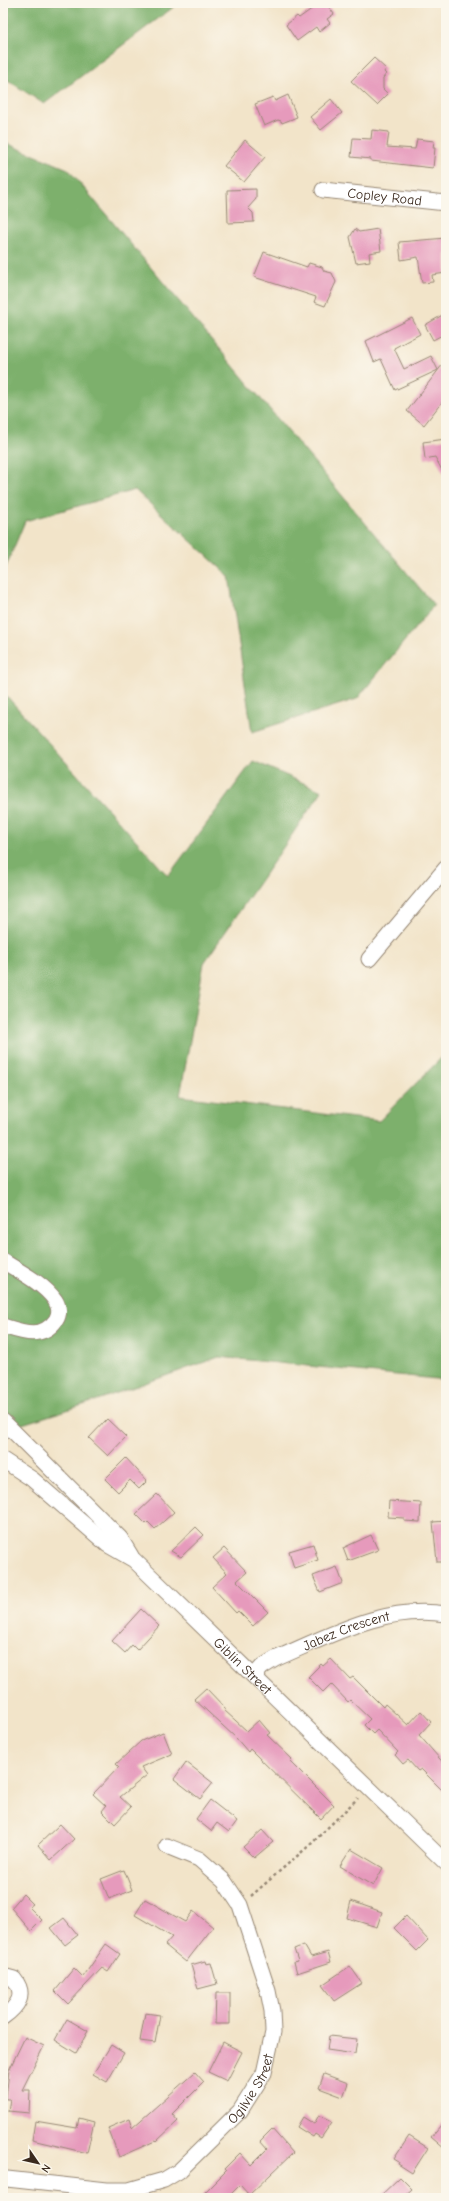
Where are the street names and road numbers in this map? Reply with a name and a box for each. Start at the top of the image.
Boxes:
street label: Copley Road [347,185,423,209]
street label: Jabez Crescent [300,1608,392,1655]
street label: Giblin Street [210,1634,276,1699]
street label: Ogilvie Street [224,2052,277,2128]

